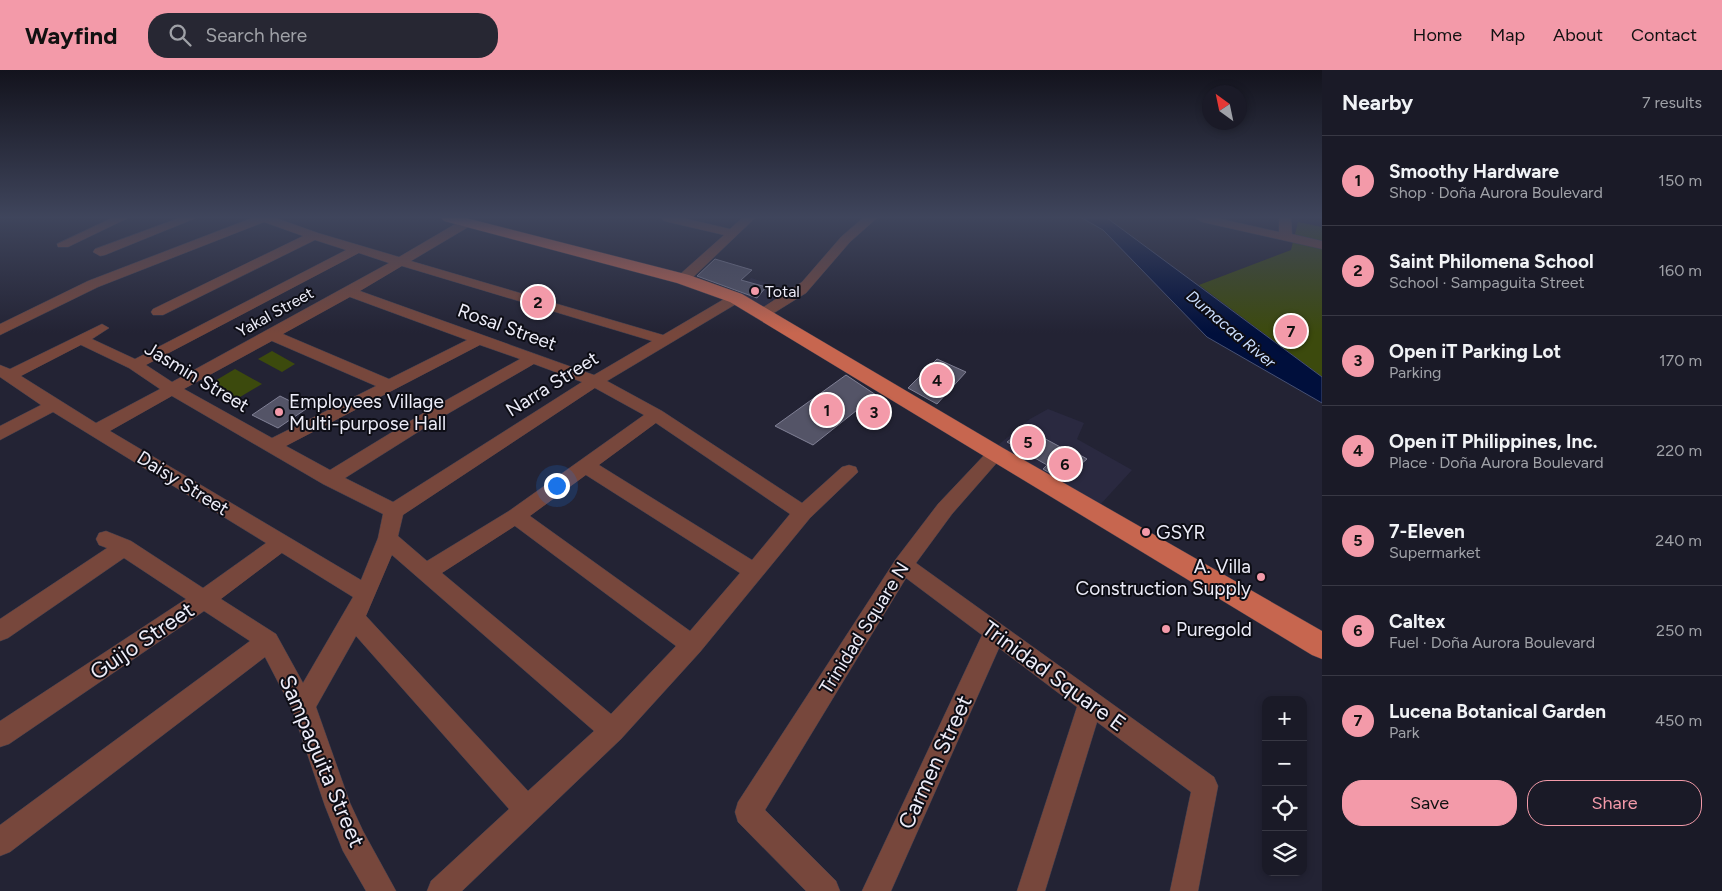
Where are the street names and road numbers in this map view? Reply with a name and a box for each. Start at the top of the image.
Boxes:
street label: Yakal Street [233,283,317,341]
street label: Rosal Street [454,298,560,356]
street label: Jasmin Street [141,337,253,417]
street label: Narra Street [501,346,603,422]
street label: Daisy Street [133,446,233,520]
street label: Trinidad Square N [814,558,914,698]
street label: Guijo Street [85,596,199,686]
street label: Trinidad Square E [977,615,1131,737]
street label: Sampaguita Street [274,671,370,851]
street label: Carmen Street [892,691,978,833]

